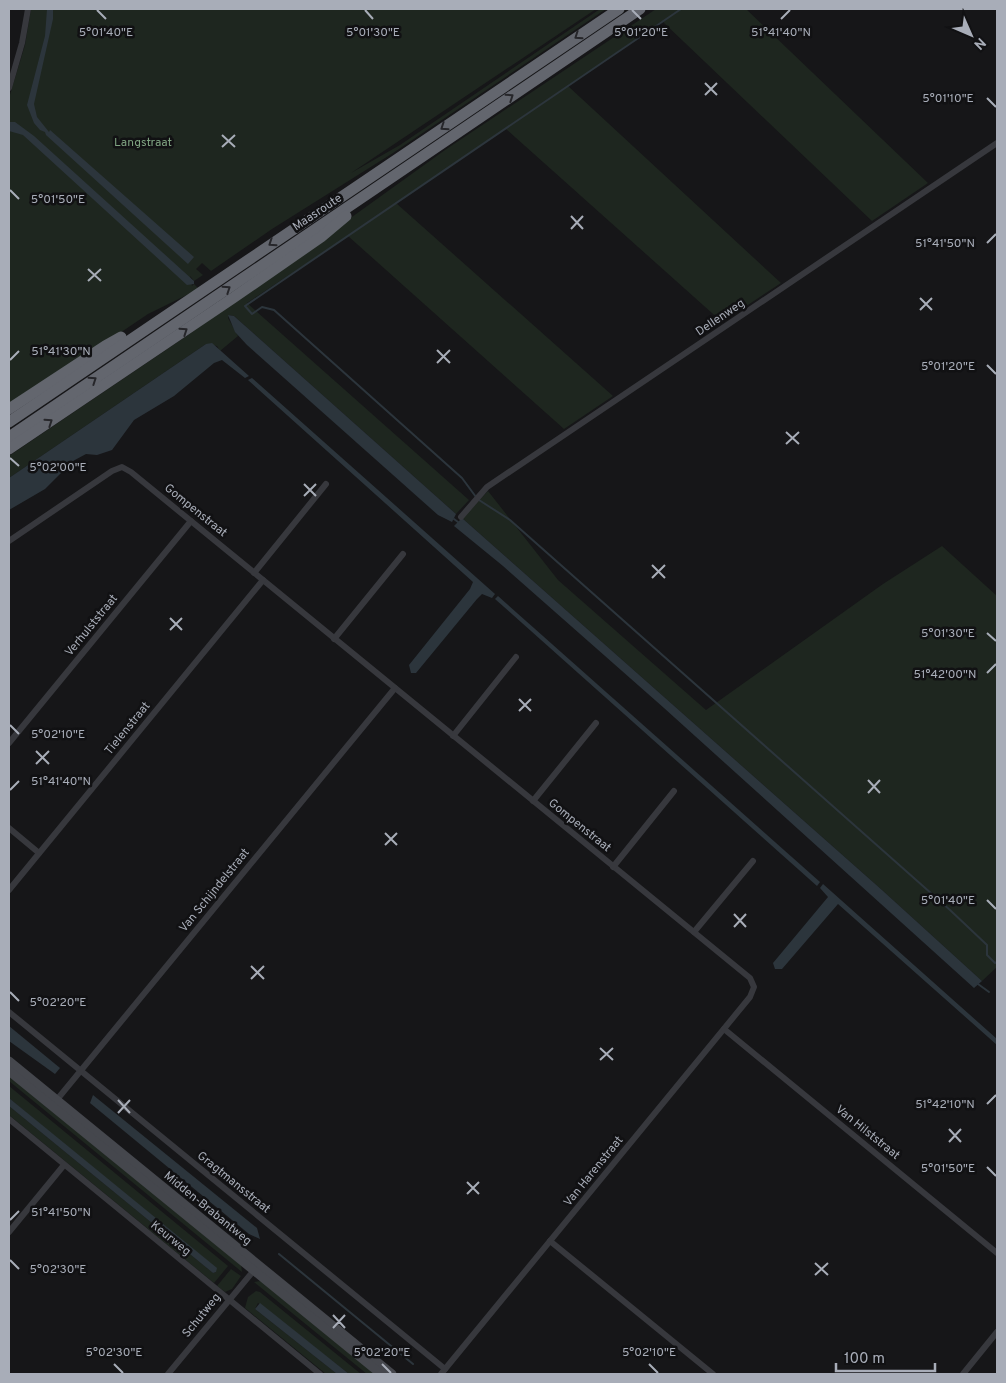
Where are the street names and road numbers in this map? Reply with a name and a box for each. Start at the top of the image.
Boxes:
street label: Maasroute [290,190,345,235]
street label: Dellenweg [693,296,748,340]
street label: Gompenstraat [161,480,230,541]
street label: Verhulststraat [62,591,122,660]
street label: Tielenstraat [101,699,154,759]
street label: Gompenstraat [545,795,614,856]
street label: Van Schijndelstraat [176,845,254,936]
street label: Van Hilststraat [832,1102,903,1164]
street label: Van Harenstraat [560,1133,627,1210]
street label: Gragtmansstraat [193,1148,273,1217]
street label: Midden-Brabantweg [160,1168,255,1249]
street label: Keurweg [147,1218,194,1260]
street label: Schutweg [179,1290,225,1341]

